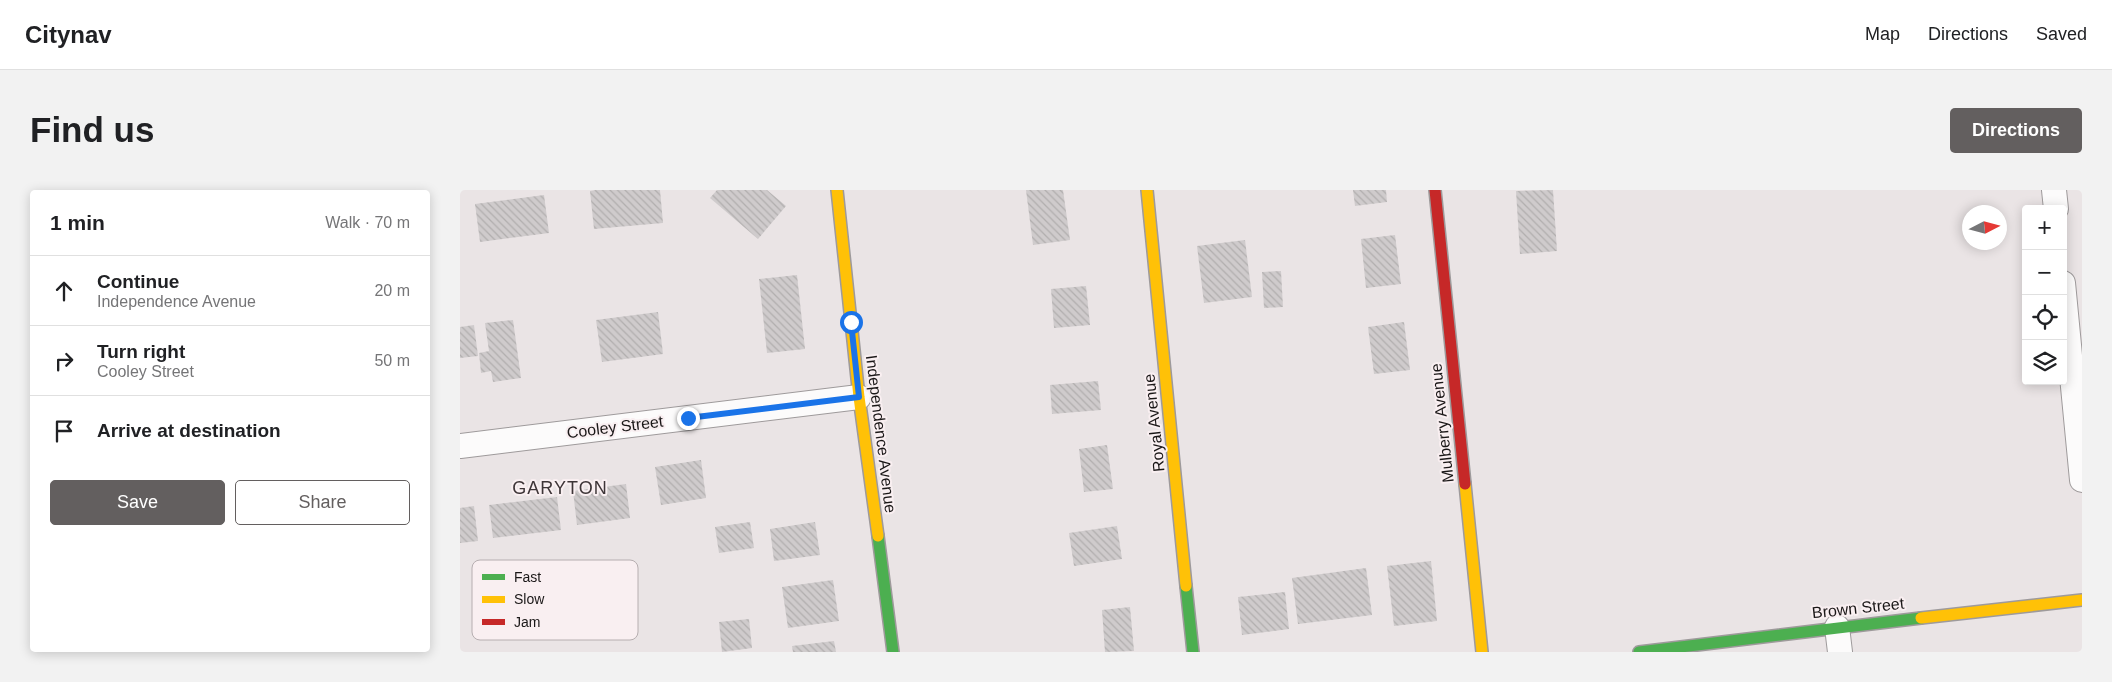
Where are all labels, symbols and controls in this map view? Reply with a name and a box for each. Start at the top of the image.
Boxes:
text: Citynav [25,21,112,48]
text: Map [1865,24,1900,44]
text: Directions [1928,24,2008,44]
text: Saved [2036,24,2087,44]
button: Directions [1950,108,2082,153]
text: Find us [30,110,154,149]
north arrow [1962,205,2007,250]
map controls [2022,205,2067,385]
button: + [2022,205,2067,250]
text: 1 min [50,211,105,234]
text: Walk · 70 m [325,214,410,231]
button: − [2022,250,2067,295]
text: Continue [97,271,179,292]
icon: ahead [50,277,78,305]
text: 20 m [374,282,410,299]
text: Independence Avenue [97,293,256,310]
button: locate [2022,295,2067,340]
route start [840,311,863,334]
button: layers [2022,340,2067,385]
text: Turn right [97,341,185,362]
icon: right [50,347,78,375]
text: 50 m [374,352,410,369]
street label: Independence Avenue [863,354,899,514]
street label: Mulberry Avenue [1427,362,1457,483]
text: Cooley Street [97,363,194,380]
street label: Royal Avenue [1140,373,1168,473]
route end [677,407,700,430]
street label: Cooley Street [566,413,665,441]
icon: arrive [50,417,78,445]
text: Arrive at destination [97,420,281,441]
district label: GARYTON [512,478,608,498]
button: Save [50,480,225,525]
button: Share [235,480,410,525]
legend [472,560,638,640]
text: Fast [514,569,541,585]
text: Slow [514,591,545,607]
street label: Brown Street [1811,595,1905,621]
text: Jam [514,614,540,630]

